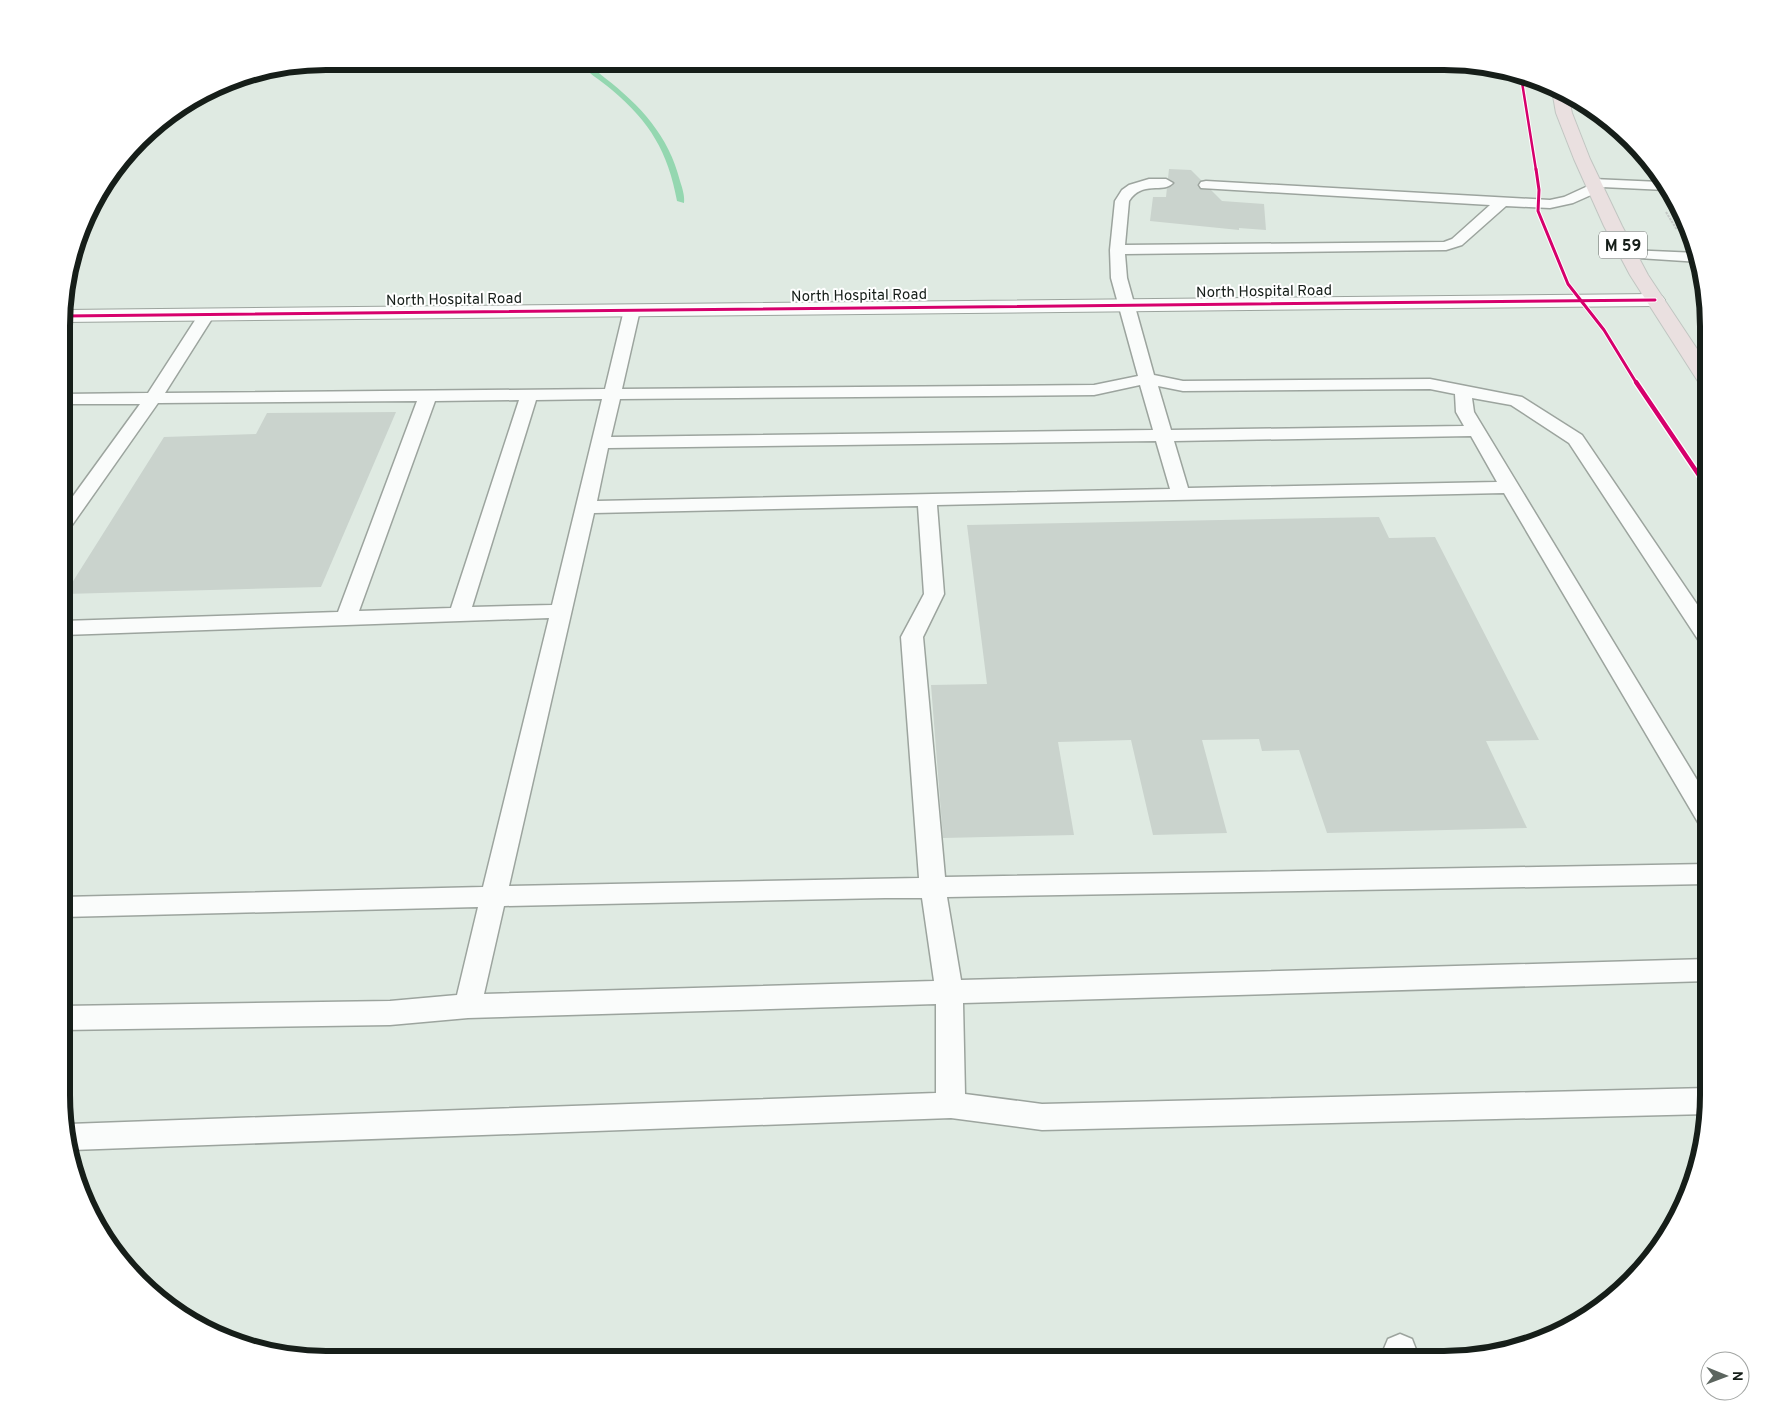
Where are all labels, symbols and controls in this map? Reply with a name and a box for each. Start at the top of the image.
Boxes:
road number: M 59 [1599,232,1647,258]
street label: North Hospital Road [1196,282,1332,303]
street label: North Hospital Road [791,286,927,307]
street label: North Hospital Road [386,290,522,311]
north arrow [1700,1351,1750,1401]
text: N [1728,1371,1745,1381]

